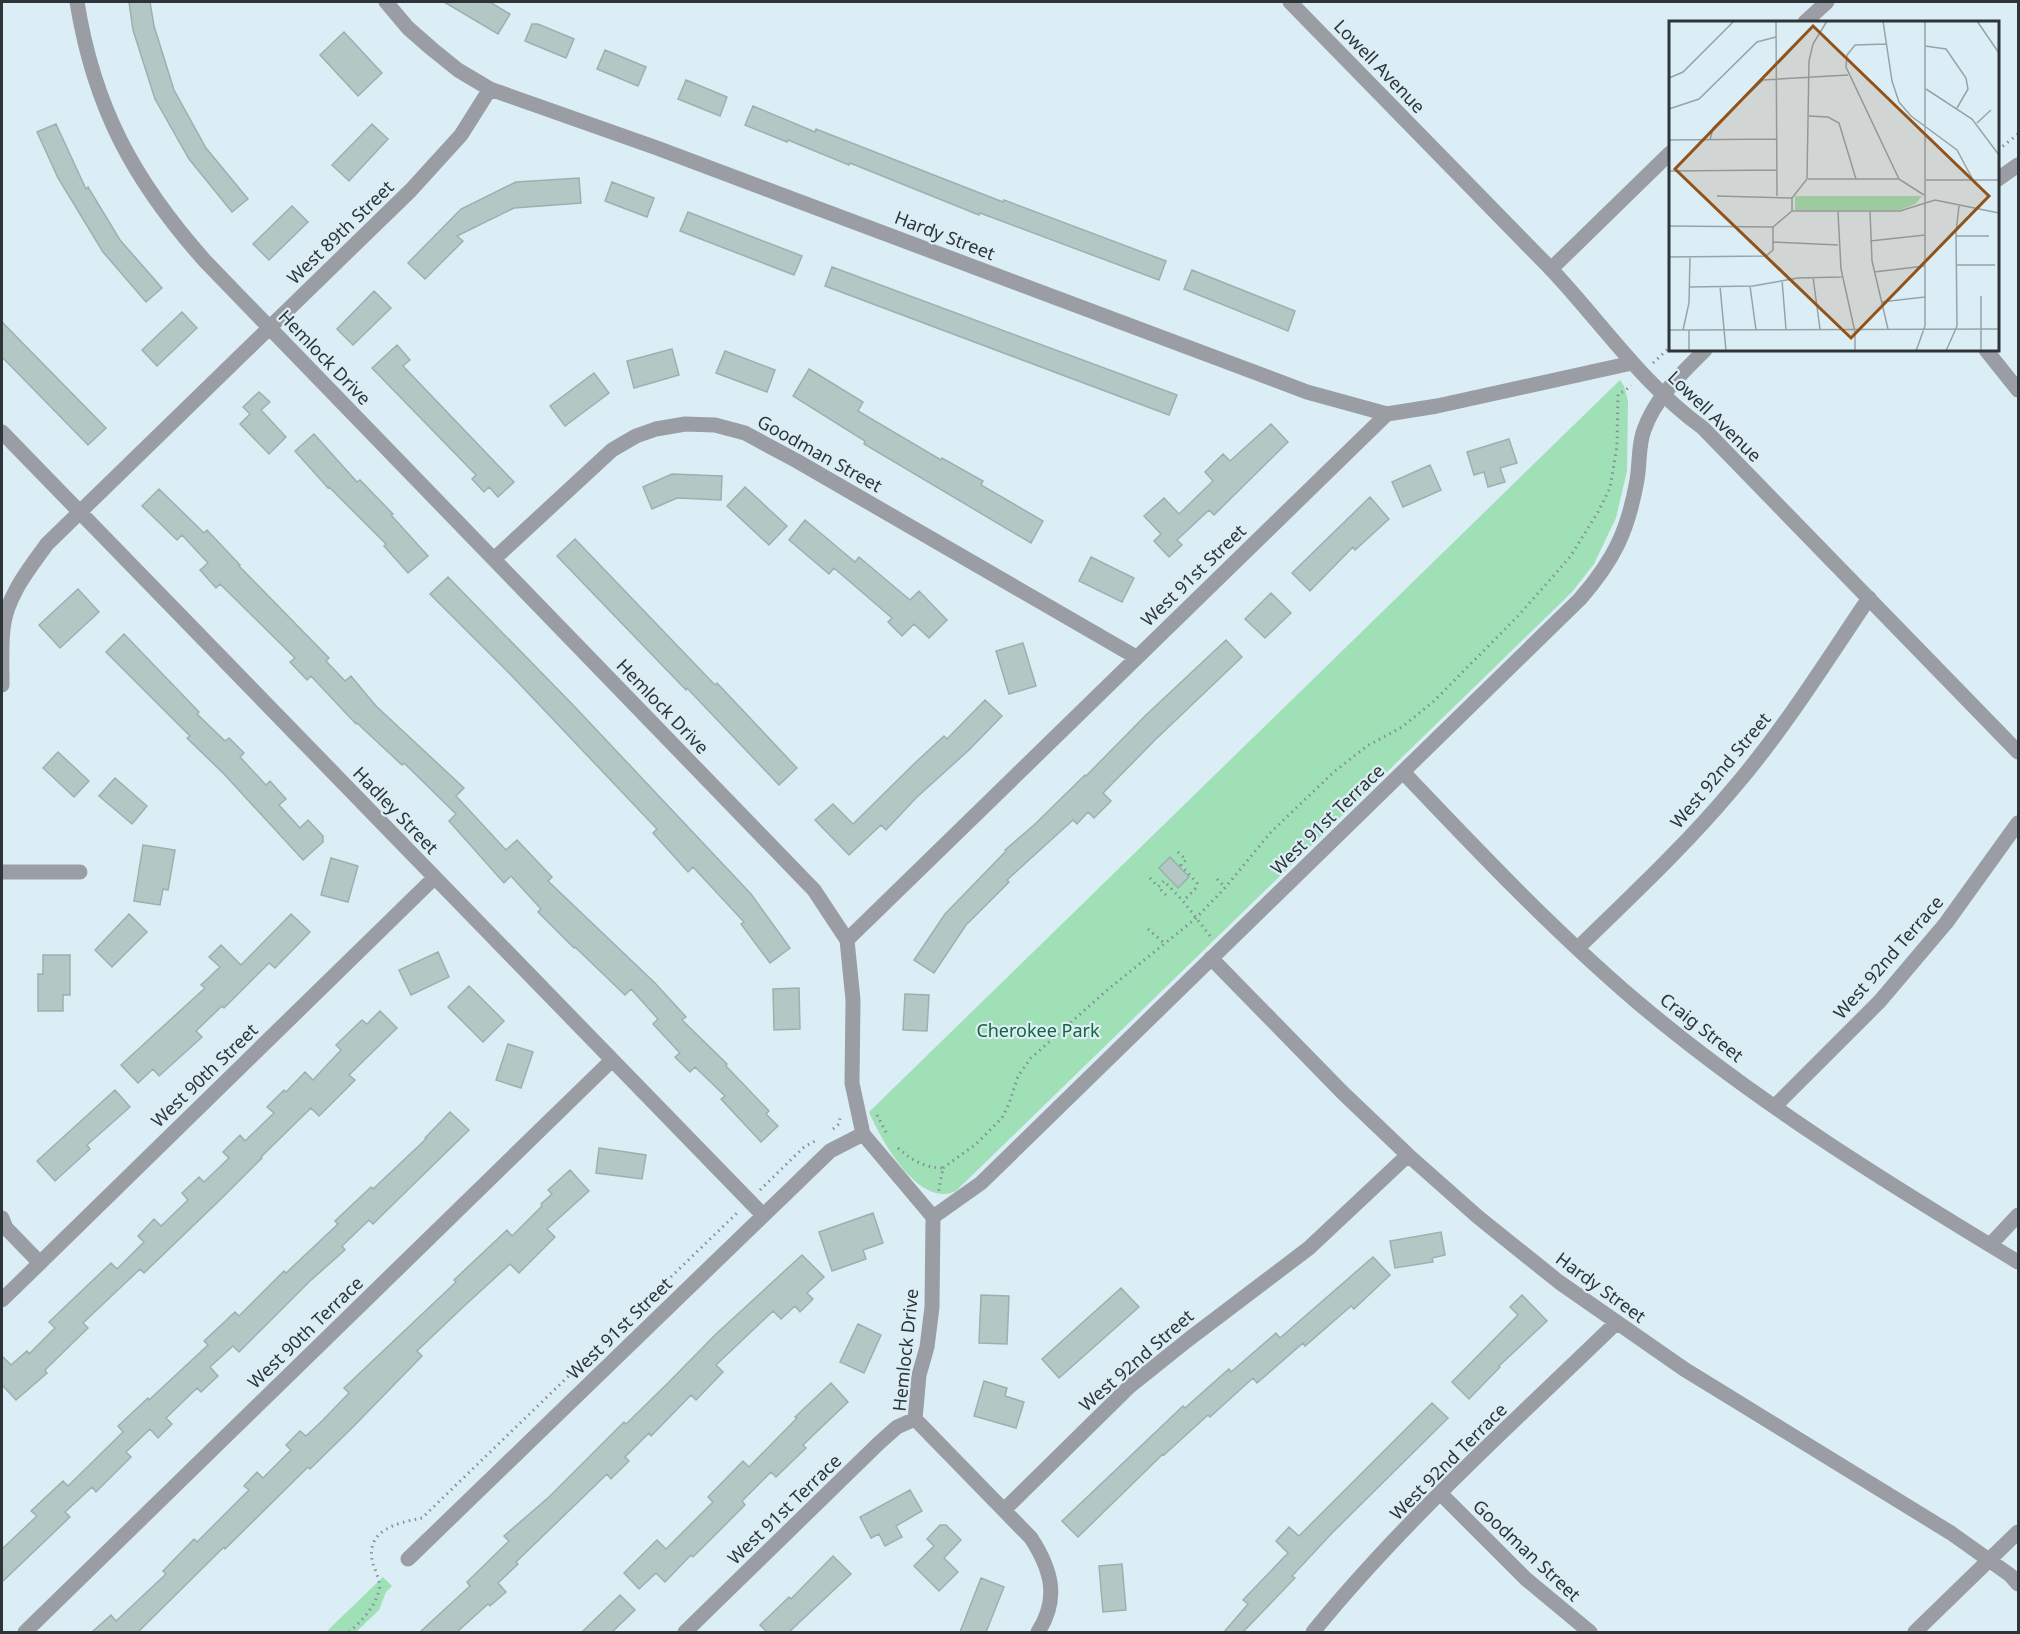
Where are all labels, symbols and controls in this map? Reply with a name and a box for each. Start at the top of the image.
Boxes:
street label: Lowell Avenue [1329,14,1431,118]
inset map [1669,21,1999,351]
street label: West 89th Street [281,175,399,289]
street label: Hardy Street [891,205,999,265]
street label: Hemlock Drive [274,304,376,410]
street label: Lowell Avenue [1663,365,1767,467]
street label: Goodman Street [753,409,887,497]
street label: West 91st Street [1135,518,1251,631]
street label: Hemlock Drive [612,653,714,759]
street label: West 92nd Street [1665,707,1776,833]
street label: West 91st Terrace [1265,759,1389,879]
street label: Hadley Street [348,761,444,859]
street label: West 92nd Terrace [1828,890,1948,1024]
street label: Craig Street [1656,987,1749,1067]
street label: West 90th Street [145,1018,263,1132]
park label: Cherokee Park [976,1018,1100,1042]
street label: Hardy Street [1551,1246,1651,1328]
street label: West 90th Terrace [242,1271,368,1393]
street label: West 91st Street [561,1271,677,1384]
street label: Hemlock Drive [887,1287,923,1413]
street label: West 92nd Street [1074,1303,1199,1416]
street label: West 92nd Terrace [1384,1397,1512,1525]
street label: West 91st Terrace [722,1449,846,1569]
street label: Goodman Street [1468,1494,1586,1606]

